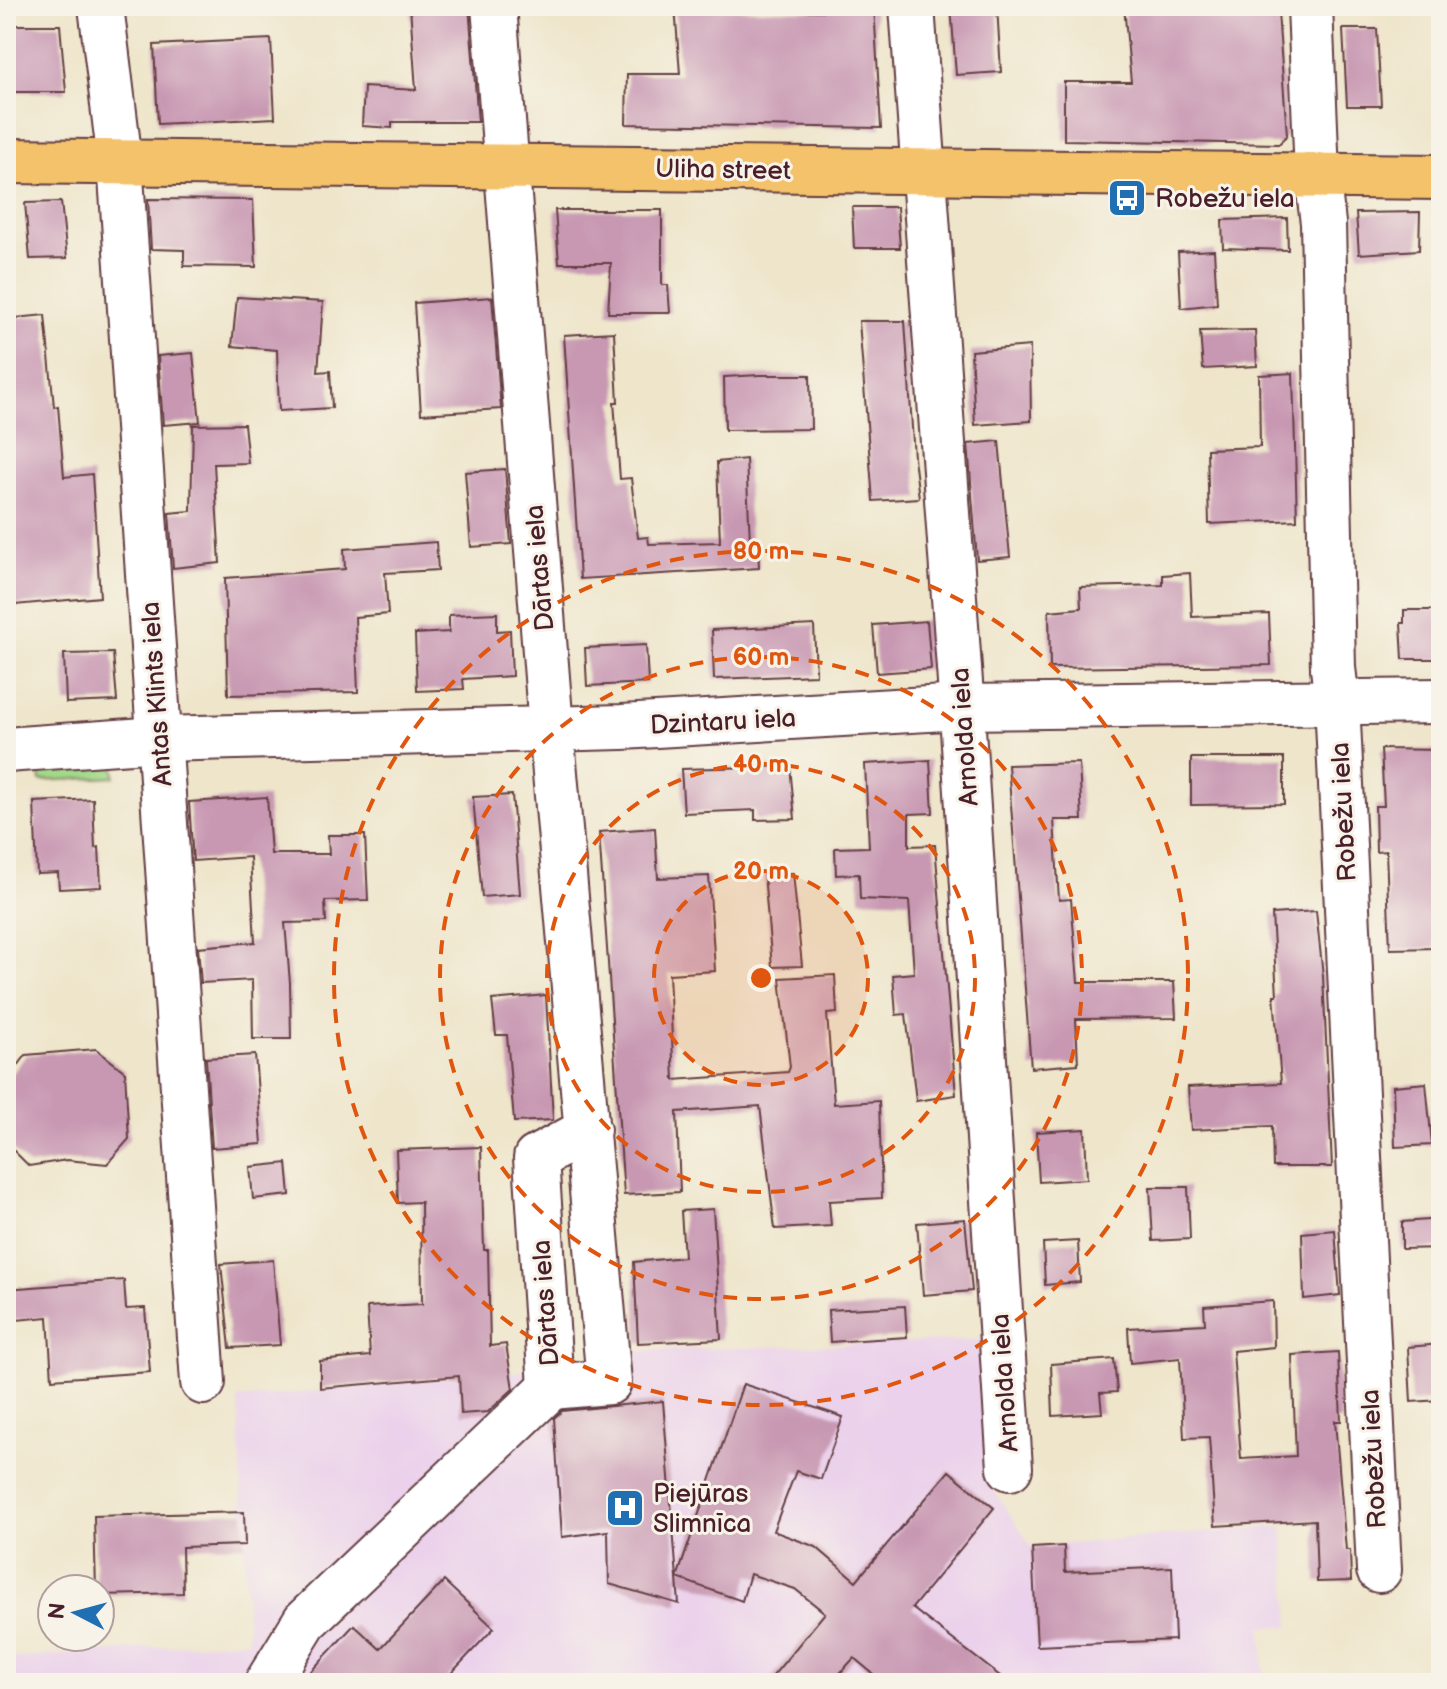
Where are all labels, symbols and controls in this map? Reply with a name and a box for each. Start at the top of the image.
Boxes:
street label: Uliha street [655,154,791,187]
bus stop icon: Robežu iela [1106,177,1148,219]
place label: Robežu iela [1155,184,1295,215]
street label: Dārtas iela [520,503,561,632]
text: 80 m [733,537,789,566]
street label: Antas Klints iela [136,600,179,787]
text: 60 m [733,643,789,672]
street label: Arnolda iela [945,667,986,807]
street label: Dzintaru iela [649,703,797,742]
street label: Robežu iela [1325,741,1364,882]
text: 40 m [733,750,789,779]
text: 20 m [733,857,789,886]
centre of rings [747,964,775,992]
street label: Dārtas iela [527,1239,566,1367]
street label: Arnolda iela [985,1313,1026,1453]
street label: Robežu iela [1355,1388,1394,1529]
place label: Piejūras Slimnīca [653,1479,751,1540]
hospital icon: Piejūras Slimnīca [604,1487,646,1529]
north arrow [36,1573,116,1653]
text: N [43,1601,72,1621]

